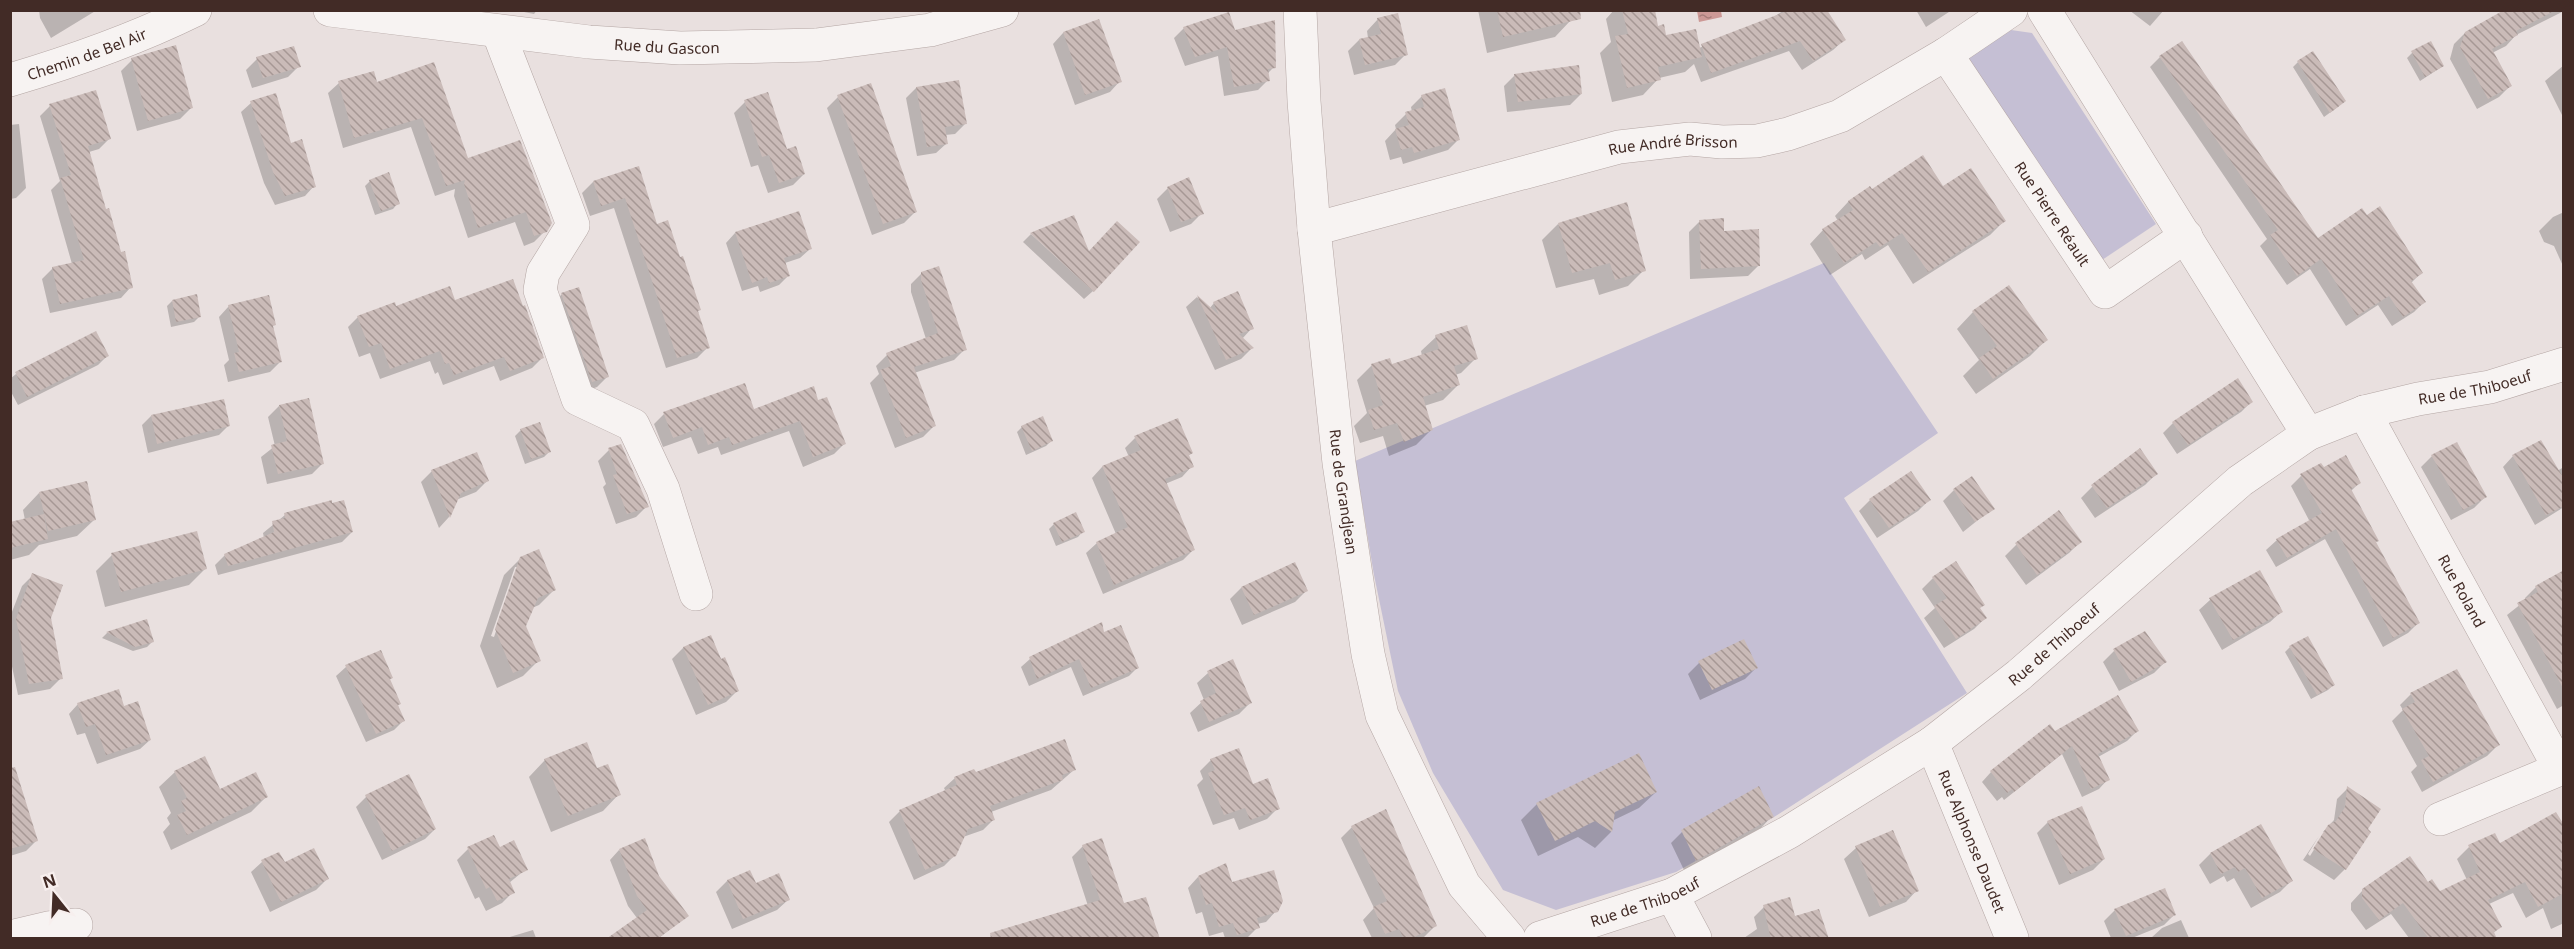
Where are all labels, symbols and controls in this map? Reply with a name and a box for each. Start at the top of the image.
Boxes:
street label: Chemin de Bel Air [24,23,150,84]
street label: Rue du Gascon [614,34,720,58]
street label: Rue André Brisson [1606,129,1738,159]
street label: Rue Pierre Réault [2011,157,2095,270]
street label: Rue de Thiboeuf [2417,365,2535,409]
street label: Rue de Grandjean [1325,428,1363,556]
street label: Rue Roland [2434,551,2490,631]
street label: Rue de Thiboeuf [2004,598,2104,690]
street label: Rue Alphonse Daudet [1934,767,2011,916]
north arrow [24,865,84,925]
text: N [40,868,59,893]
street label: Rue de Thiboeuf [1588,872,1704,931]

